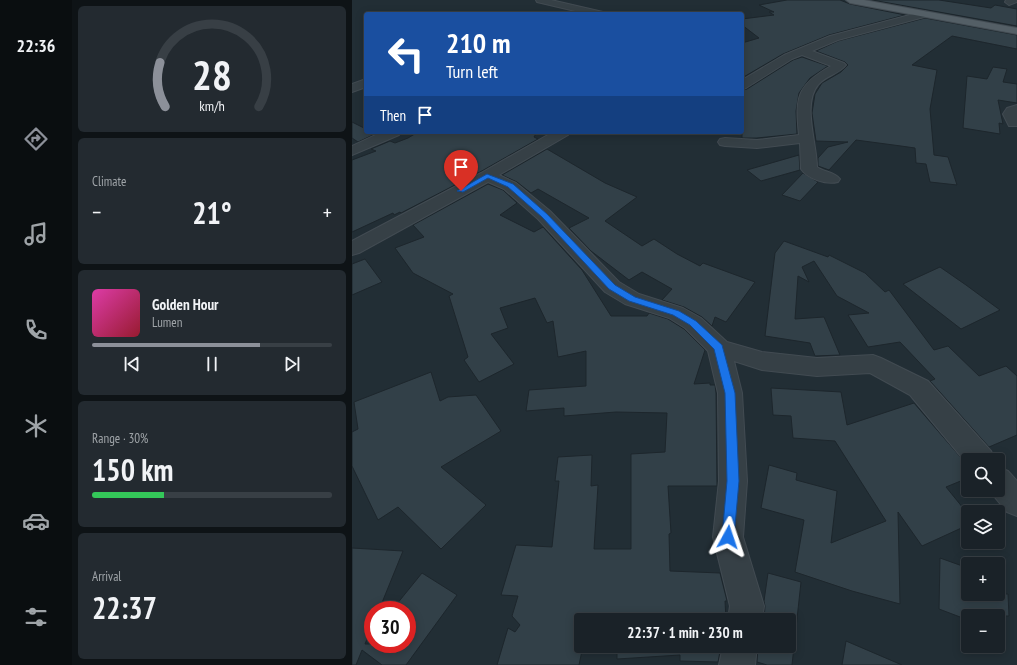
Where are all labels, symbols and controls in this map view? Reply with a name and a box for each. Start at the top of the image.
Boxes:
text: 210 m [446,24,510,61]
icon: left [380,28,432,80]
text: 22:36 [17,34,55,57]
text: 28 [192,48,232,101]
text: Turn left [446,60,498,83]
text: km/h [199,95,225,114]
icon: arrive [414,104,436,126]
text: Then [380,106,406,125]
icon: directions [22,125,50,153]
pin [444,150,478,191]
icon: arrive [450,156,472,178]
text: Climate [92,173,126,190]
text: 21° [192,193,232,232]
text: − [92,198,101,226]
text: + [323,198,332,226]
icon: music [22,220,50,248]
text: Golden Hour [152,295,219,314]
text: Lumen [152,314,182,331]
icon: phone [22,316,50,344]
icon: previous [121,353,143,375]
icon: pause [201,353,223,375]
icon: next [281,353,303,375]
icon: climate [22,412,50,440]
text: Range · 30% [92,430,148,447]
text: 150 km [92,450,173,489]
map controls [961,453,1005,653]
button: search [961,453,1005,497]
button: layers [961,505,1005,549]
icon: car [22,507,50,535]
position arrow [707,516,749,558]
button: + [961,557,1005,601]
text: Arrival [92,568,121,585]
text: 22:37 [92,588,157,627]
speed limit sign: 30 [364,601,416,653]
icon: filters [22,603,50,631]
button: − [961,609,1005,653]
text: 22:37 · 1 min · 230 m [627,623,743,642]

